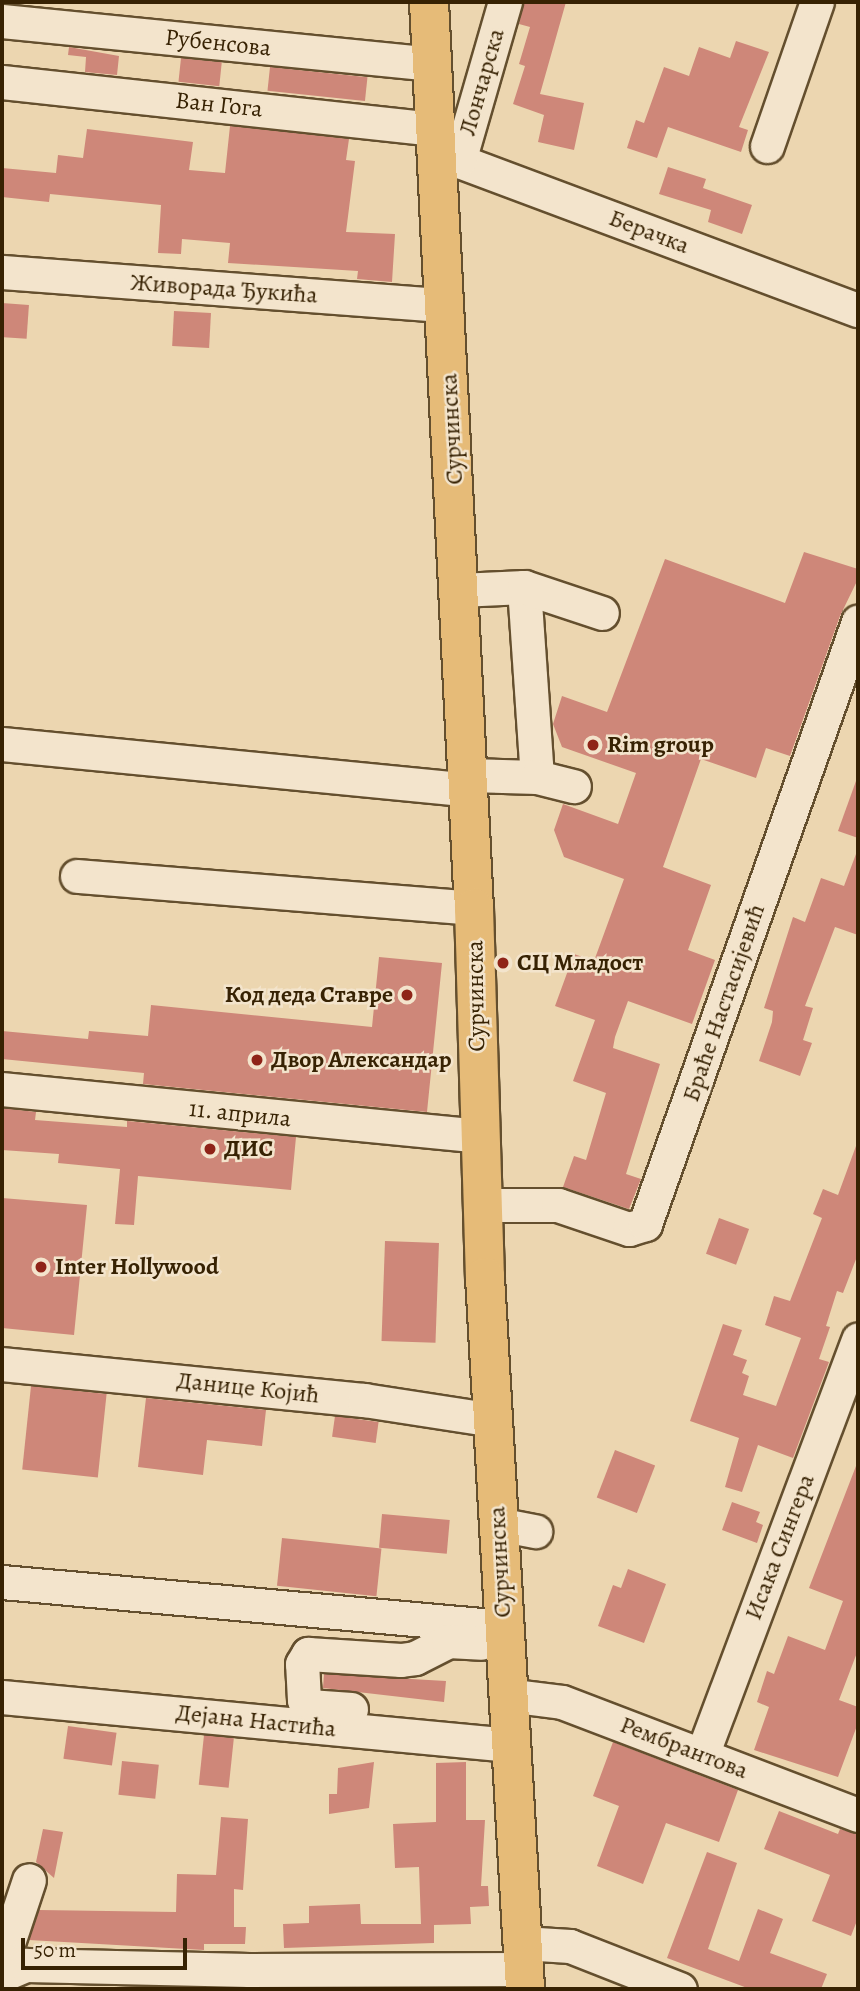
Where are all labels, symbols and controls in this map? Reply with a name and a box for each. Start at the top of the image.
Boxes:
street label: Рубенсова [164,23,272,63]
street label: Лончарска [453,25,511,139]
street label: Ван Гога [174,86,264,124]
street label: Берачка [605,204,693,260]
street label: Живорада Ђукића [129,268,319,310]
street label: Сурчинска [435,373,469,485]
place label: Rim group [607,731,714,759]
marker: Rim group [585,737,601,753]
street label: Браће Настасијевић [677,900,771,1106]
street label: Сурчинска [461,940,491,1052]
place label: СЦ Младост [517,949,643,977]
marker: СЦ Младост [495,955,511,971]
place label: Код деда Ставре [225,981,393,1009]
marker: Код деда Ставре [399,987,415,1003]
place label: Двор Александар [271,1046,452,1074]
marker: Двор Александар [249,1052,265,1068]
street label: 11. априла [187,1094,293,1134]
place label: ДИС [224,1135,273,1163]
marker: ДИС [202,1141,218,1157]
place label: Inter Hollywood [55,1253,219,1281]
marker: Inter Hollywood [33,1259,49,1275]
street label: Данице Којић [175,1366,321,1410]
street label: Исака Сингера [739,1470,821,1624]
street label: Сурчинска [483,1506,517,1618]
street label: Дејана Настића [175,1698,337,1744]
street label: Рембрантова [616,1710,752,1786]
scale bar [24,1924,191,1968]
text: 50 m [34,1936,76,1964]

